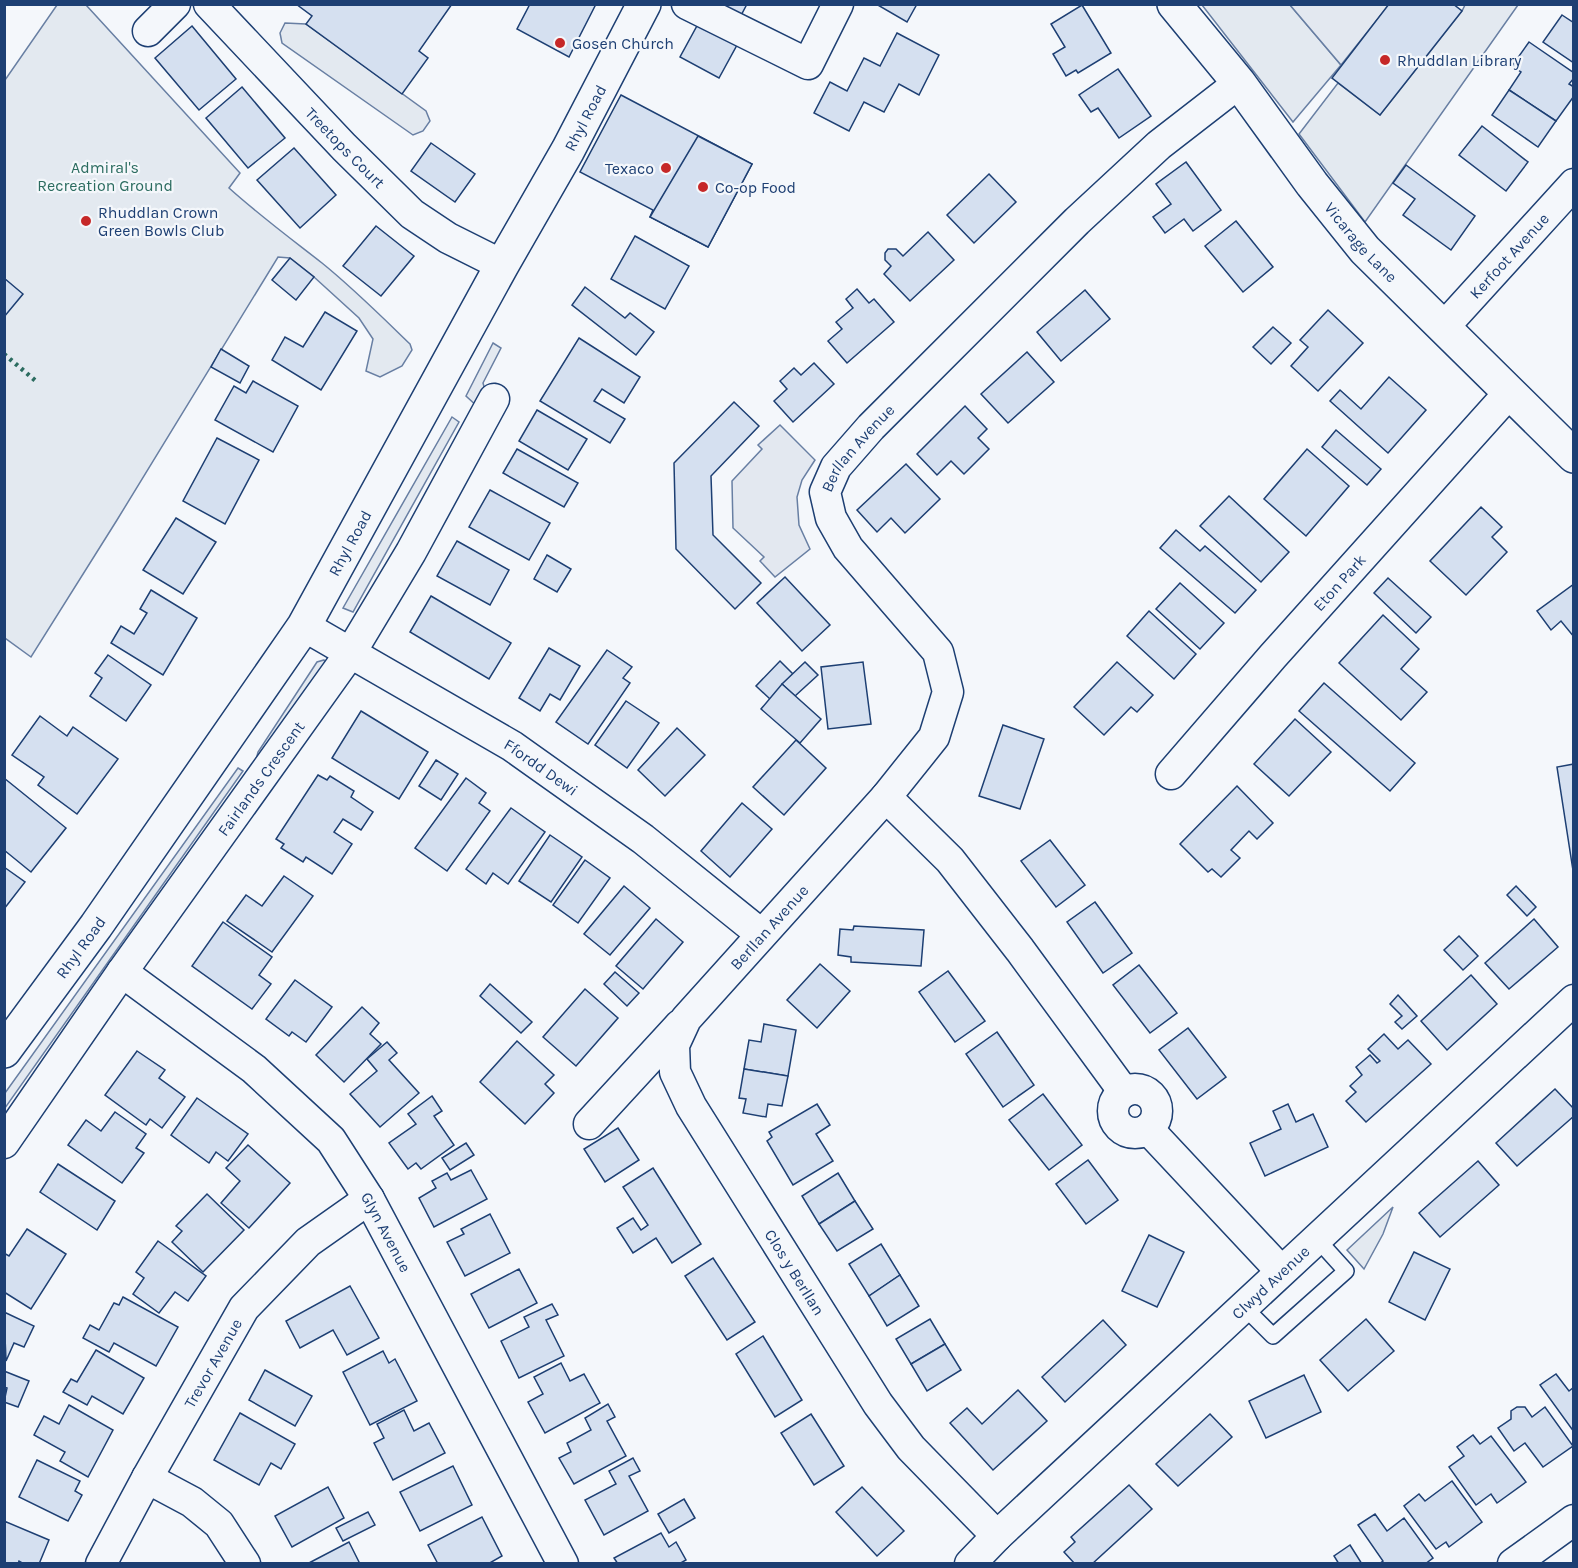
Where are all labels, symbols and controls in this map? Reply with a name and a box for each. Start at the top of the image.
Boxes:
place label: Gosen Church [572,34,674,53]
marker: Gosen Church [553,36,567,50]
place label: Rhuddlan Library [1397,51,1522,70]
marker: Rhuddlan Library [1378,53,1392,67]
street label: Rhyl Road [560,82,610,154]
street label: Treetops Court [301,103,389,192]
park label: Admiral's Recreation Ground [37,158,173,195]
place label: Texaco [605,159,654,178]
marker: Texaco [659,161,673,175]
place label: Co-op Food [715,178,796,197]
marker: Co-op Food [696,180,710,194]
street label: Vicarage Lane [1320,198,1401,286]
place label: Rhuddlan Crown Green Bowls Club [98,203,224,240]
street label: Kerfoot Avenue [1466,209,1553,303]
marker: Rhuddlan Crown Green Bowls Club [79,214,93,228]
street label: Berllan Avenue [817,400,898,495]
street label: Rhyl Road [324,507,376,579]
street label: Eton Park [1309,550,1370,615]
street label: Fairlands Crescent [214,718,308,840]
street label: Ffordd Dewi [501,735,582,800]
street label: Berllan Avenue [726,881,812,974]
street label: Rhyl Road [52,913,110,982]
street label: Glyn Avenue [357,1188,415,1276]
street label: Clos y Berllan [761,1226,829,1319]
street label: Clwyd Avenue [1228,1242,1314,1323]
street label: Trevor Avenue [180,1315,246,1411]

